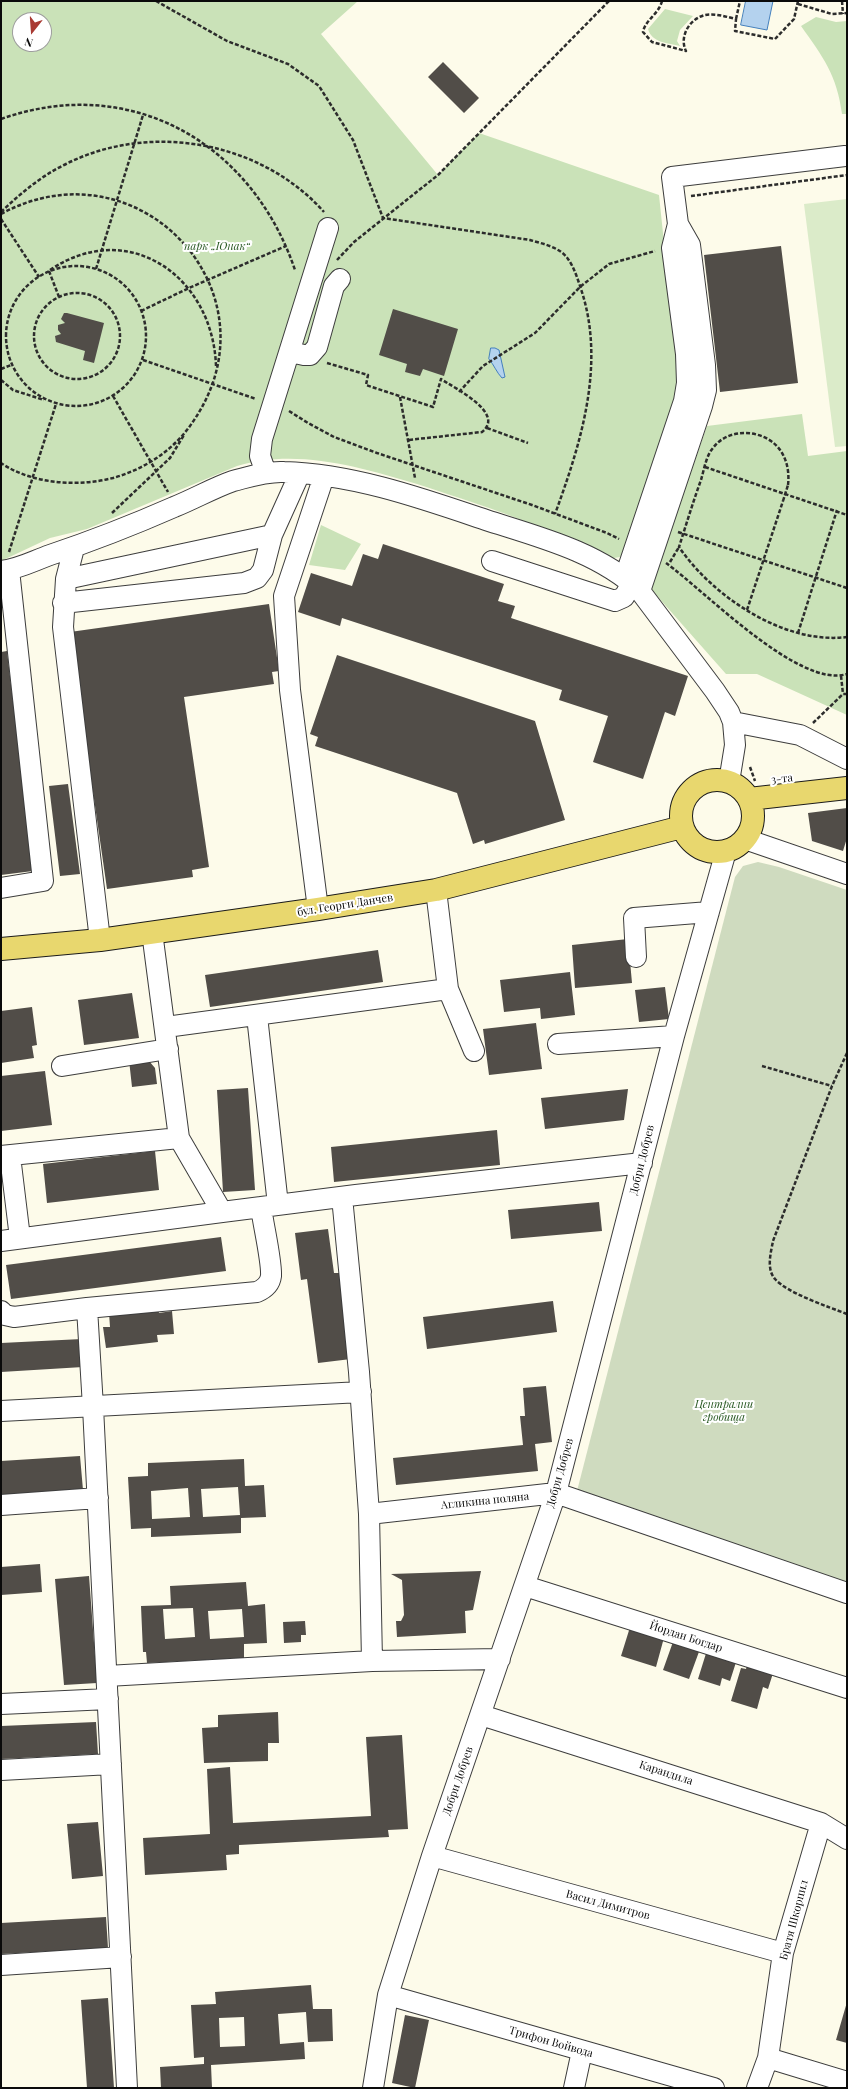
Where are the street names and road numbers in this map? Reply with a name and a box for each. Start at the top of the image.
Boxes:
street label: 3-та [770,771,794,787]
street label: бул. Георги Данчев [296,891,394,919]
street label: Добри Добрев [627,1124,657,1196]
street label: Добри Добрев [544,1437,576,1509]
street label: Агликина поляна [440,1490,530,1512]
street label: Йордан Богдар [648,1619,724,1655]
street label: Добри Добрев [440,1745,476,1817]
street label: Карандила [637,1758,695,1788]
street label: Братя Шкорпил [777,1879,811,1961]
street label: Васил Димитров [565,1887,651,1923]
street label: Трифон Войвода [507,2024,595,2060]

